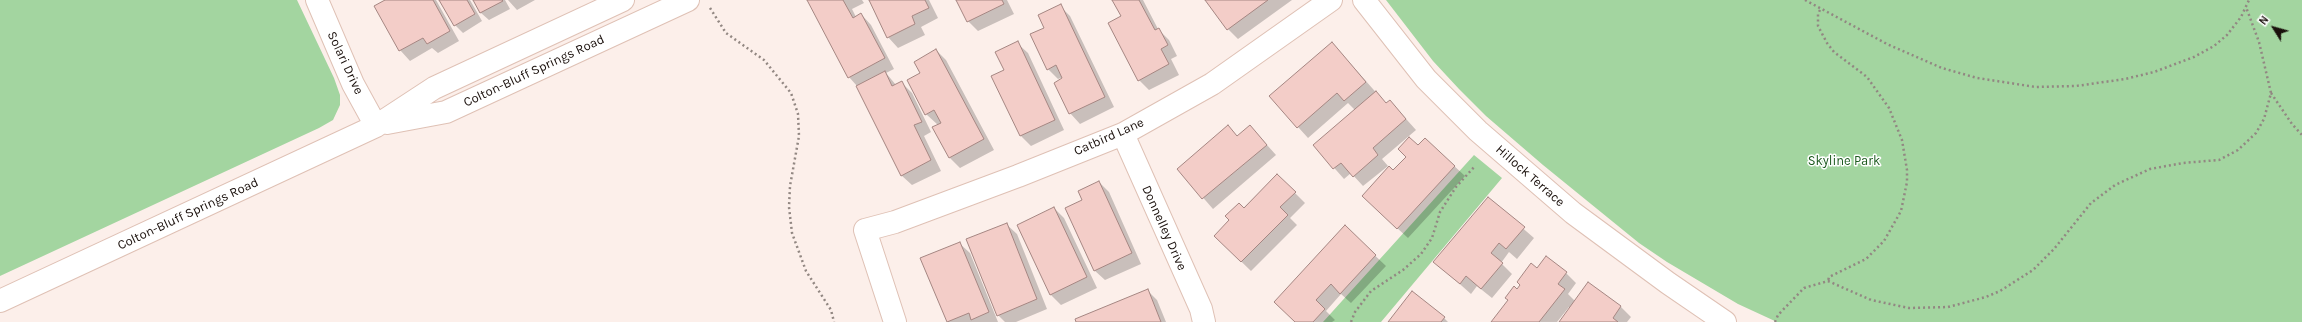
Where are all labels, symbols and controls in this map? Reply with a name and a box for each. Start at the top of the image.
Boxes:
north arrow [2254,8,2294,48]
text: N [2256,13,2272,28]
street label: Solari Drive [324,29,366,97]
street label: Colton-Bluff Springs Road [461,31,607,111]
street label: Catbird Lane [1072,115,1146,159]
street label: Hillock Terrace [1492,142,1568,210]
park label: Skyline Park [1808,153,1880,169]
street label: Colton-Bluff Springs Road [115,174,261,254]
street label: Donnelley Drive [1138,183,1190,273]

